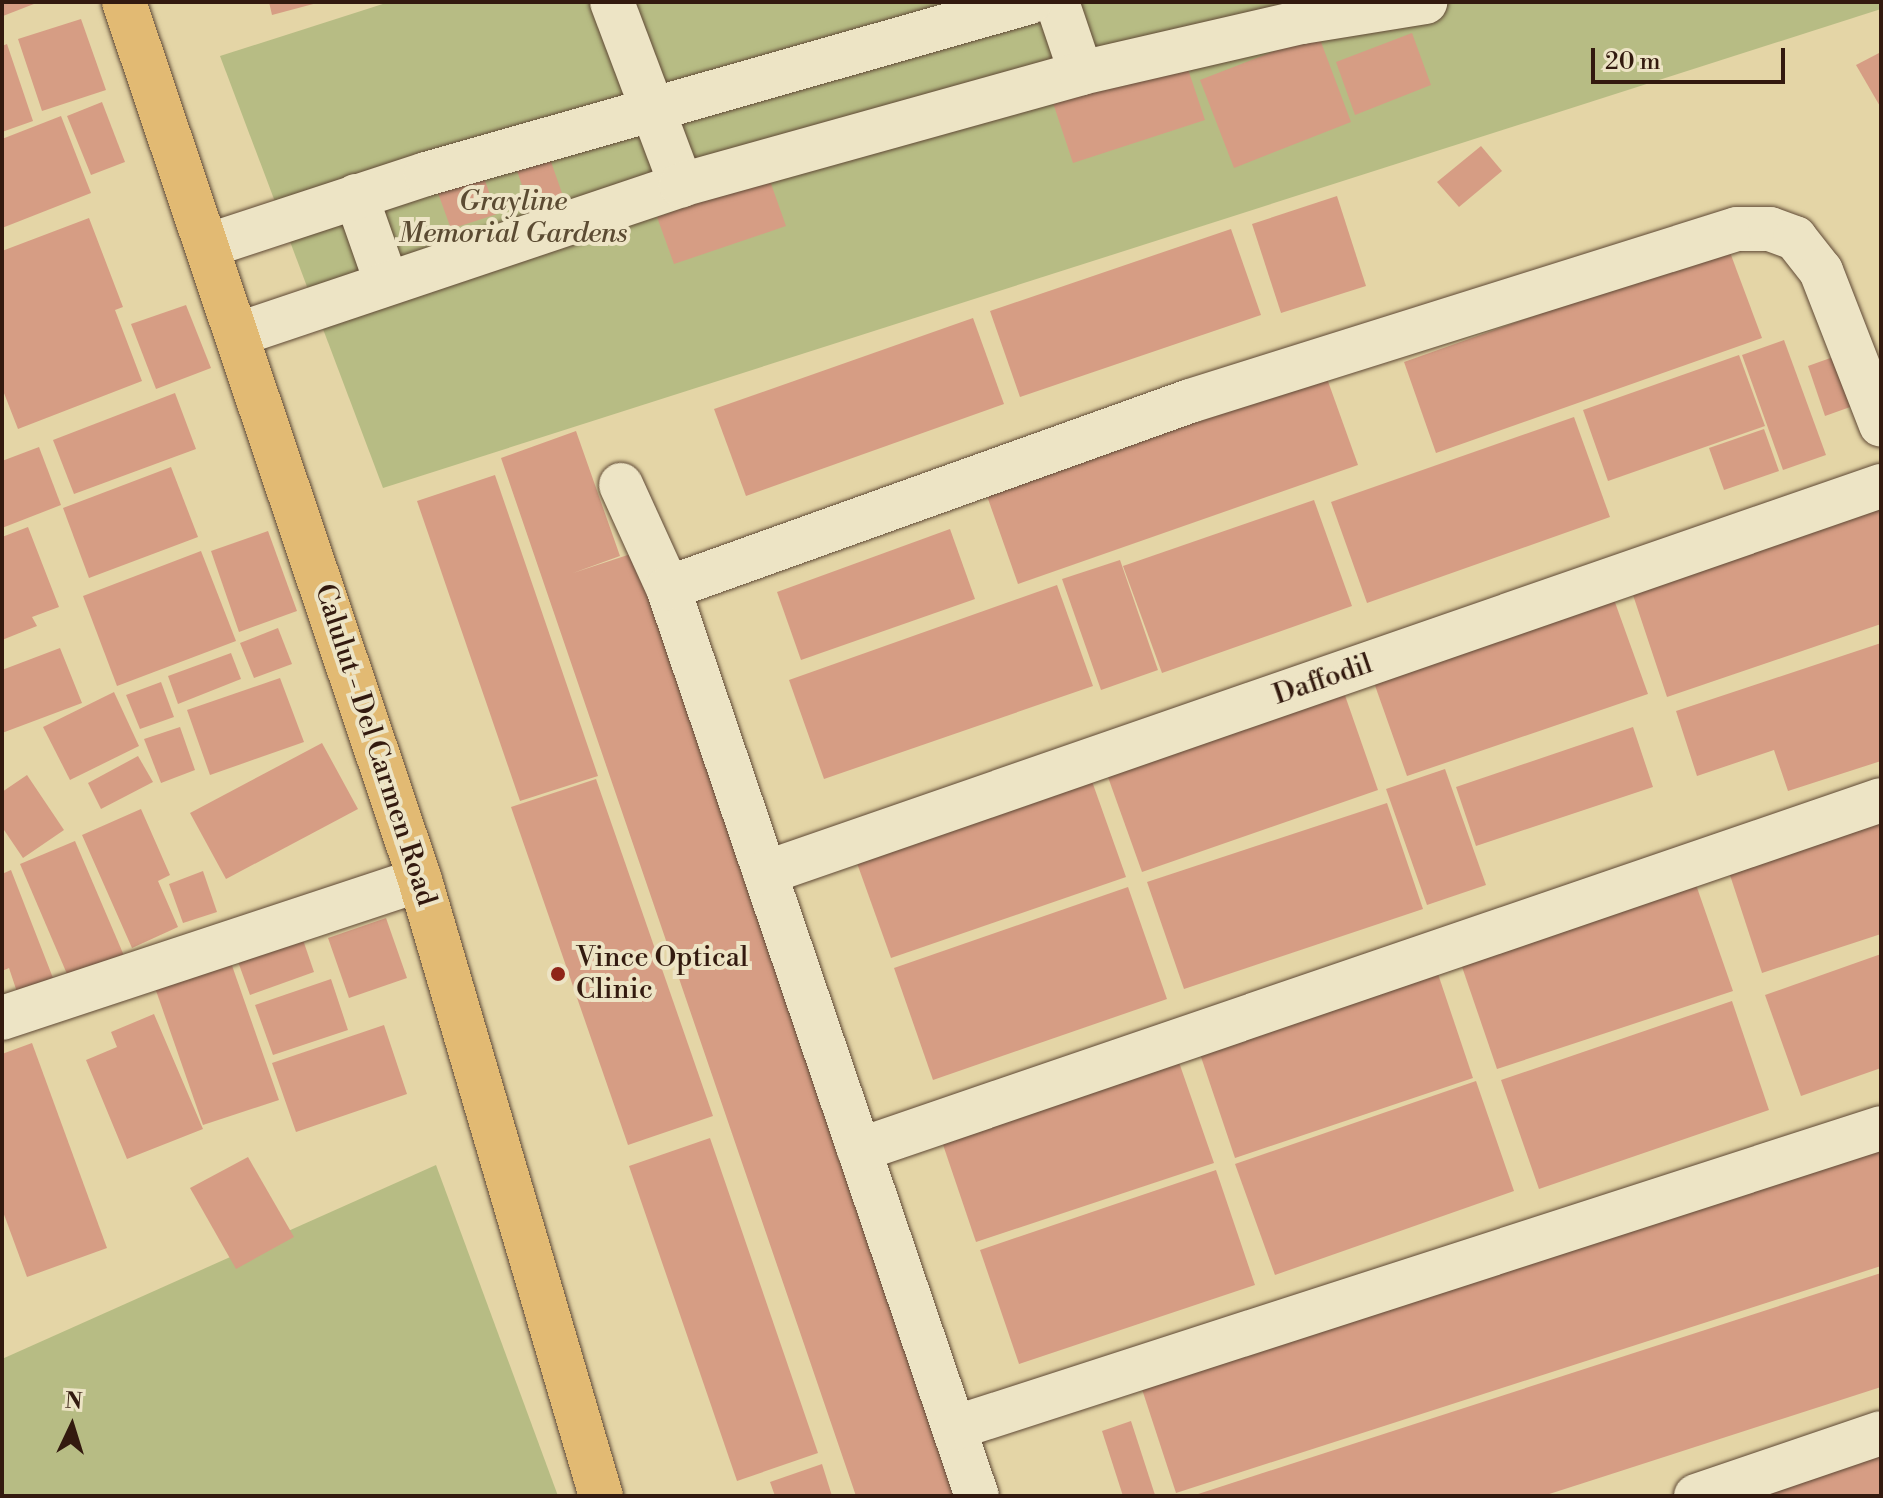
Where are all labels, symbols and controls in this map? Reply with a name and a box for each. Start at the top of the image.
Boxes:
scale bar [1595,32,1789,82]
text: 20 m [1605,47,1661,77]
park label: Grayline Memorial Gardens [399,185,627,251]
street label: Calulut - Del Carmen Road [307,580,443,910]
street label: Daffodil [1269,647,1377,713]
place label: Vince Optical Clinic [576,941,748,1007]
marker: Vince Optical Clinic [547,963,569,985]
north arrow [32,1386,112,1466]
text: N [64,1387,83,1416]

